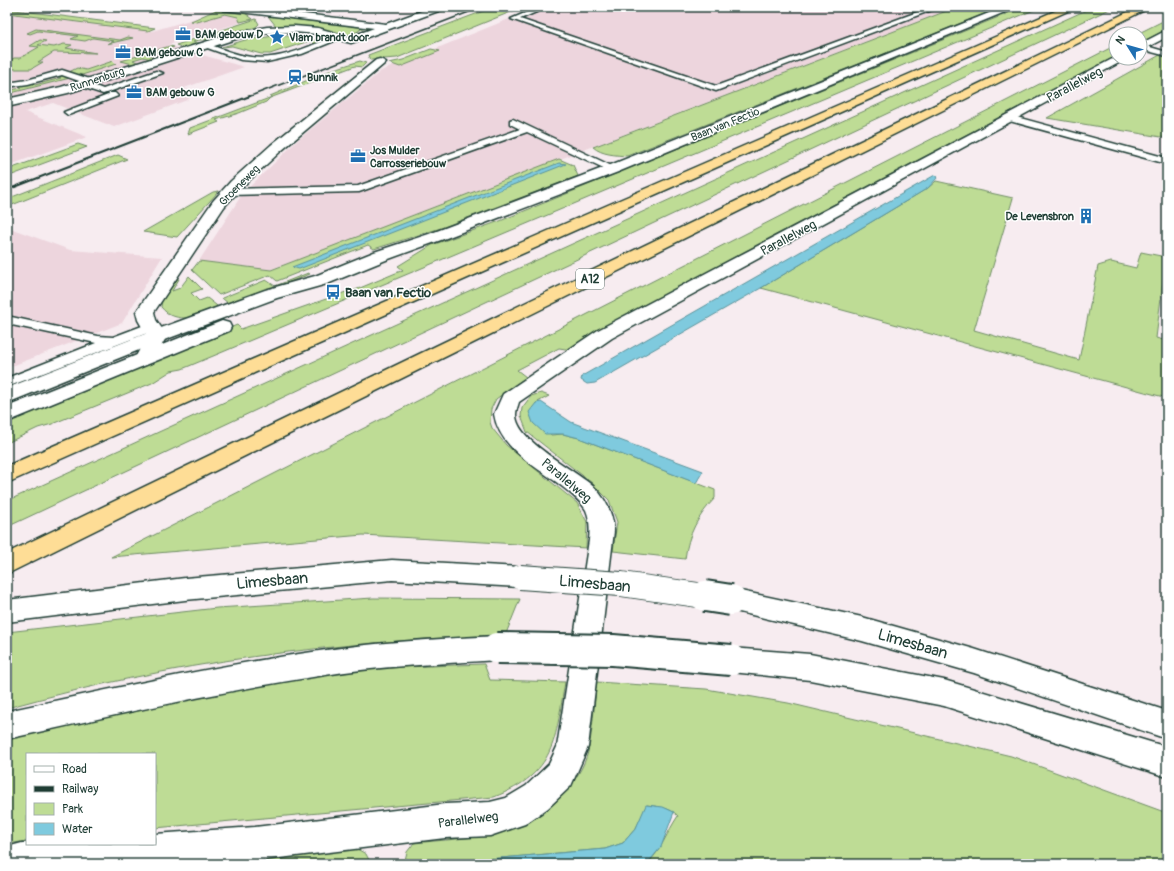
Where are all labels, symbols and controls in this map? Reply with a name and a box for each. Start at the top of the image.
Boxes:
office icon: BAM gebouw D [174,25,192,43]
north arrow [1108,26,1148,66]
place label: BAM gebouw D [195,28,263,41]
place icon: Vlam brandt door [268,28,286,46]
place label: Vlam brandt door [289,31,370,44]
text: N [1113,33,1128,47]
office icon: BAM gebouw C [114,43,132,61]
place label: BAM gebouw C [135,46,203,59]
street label: Parallelweg [1044,63,1105,106]
street label: Runnenburg [68,64,126,94]
station icon: Bunnik [286,68,304,86]
place label: Bunnik [307,71,338,84]
office icon: BAM gebouw G [125,83,143,101]
place label: BAM gebouw G [146,86,215,99]
street label: Baan van Fectio [689,105,761,144]
place label: Jos Mulder Carrosseriebouw [370,144,447,170]
office icon: Jos Mulder Carrosseriebouw [349,147,367,165]
street label: Groeneweg [216,162,263,208]
building icon: De Levensbron [1077,207,1095,225]
place label: De Levensbron [1005,210,1074,223]
street label: Parallelweg [758,216,819,259]
road number: A12 [576,269,604,289]
bus stop icon: Baan van Fectio [324,283,342,301]
place label: Baan van Fectio [345,285,431,301]
street label: Parallelweg [538,455,595,507]
street label: Limesbaan [235,568,309,594]
street label: Limesbaan [558,571,632,597]
street label: Limesbaan [875,624,950,664]
legend [26,753,156,845]
text: Road [62,762,87,777]
text: Railway [62,782,98,797]
text: Park [62,802,83,817]
street label: Parallelweg [437,808,500,832]
text: Water [62,822,93,837]

